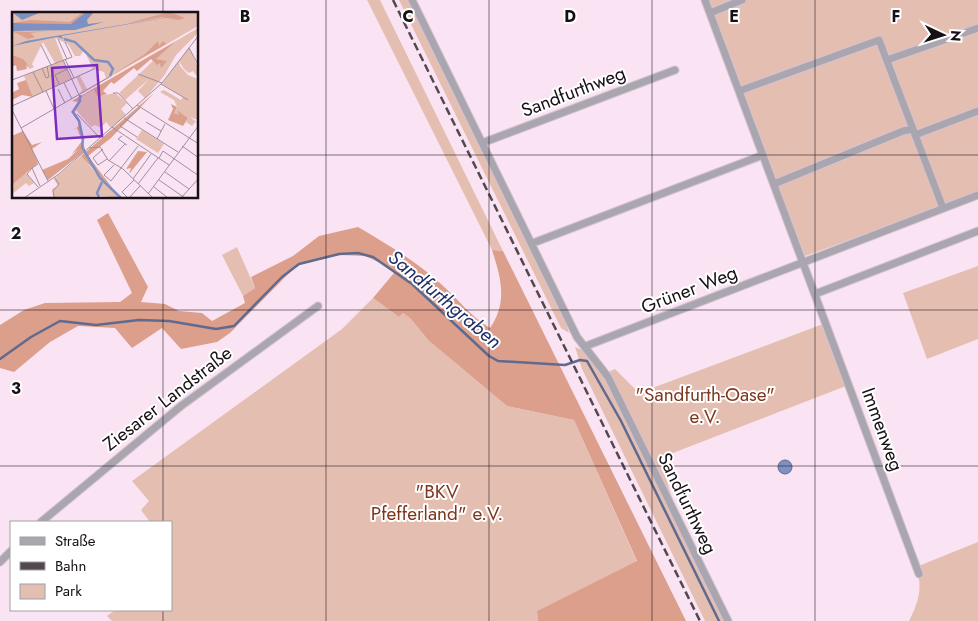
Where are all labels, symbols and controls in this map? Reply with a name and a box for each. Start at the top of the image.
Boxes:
text: B [240,5,250,28]
text: C [402,5,414,28]
text: D [564,5,576,28]
text: E [729,5,739,28]
text: F [892,5,900,28]
north arrow [918,10,968,60]
inset map [12,12,199,199]
text: N [946,30,966,42]
street label: Sandfurthweg [517,59,629,124]
text: 2 [11,222,21,245]
water label: Sandfurthgraben [382,243,508,356]
street label: Grüner Weg [637,259,741,320]
street label: Ziesarer Landstraße [97,339,238,457]
text: 3 [11,377,21,400]
park label: "Sandfurth-Oase" e.V. [635,381,775,430]
street label: Immenweg [855,384,910,475]
street label: Sandfurthweg [651,448,724,559]
park label: "BKV Pfefferland" e.V. [371,478,503,527]
legend [10,521,172,611]
text: Straße [55,530,96,552]
text: Bahn [55,555,86,577]
text: Park [55,580,82,602]

